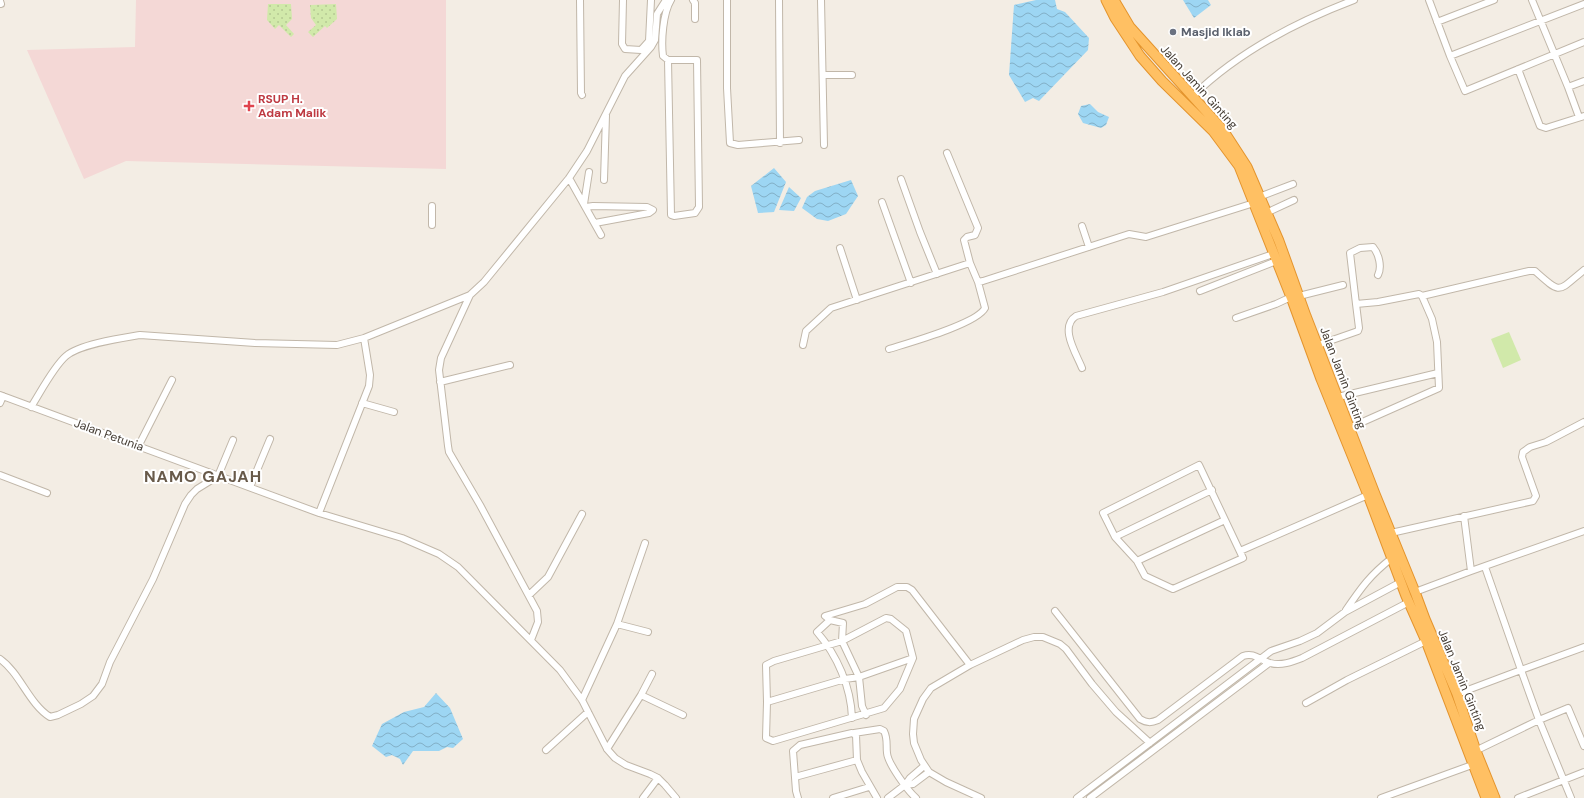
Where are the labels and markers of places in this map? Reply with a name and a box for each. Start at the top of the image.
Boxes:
place label: Masjid Iklab [1181,24,1251,40]
marker: Masjid Iklab [1168,27,1178,37]
place label: RSUP H. Adam Malik [258,91,326,121]
marker: RSUP H. Adam Malik [243,100,255,112]

